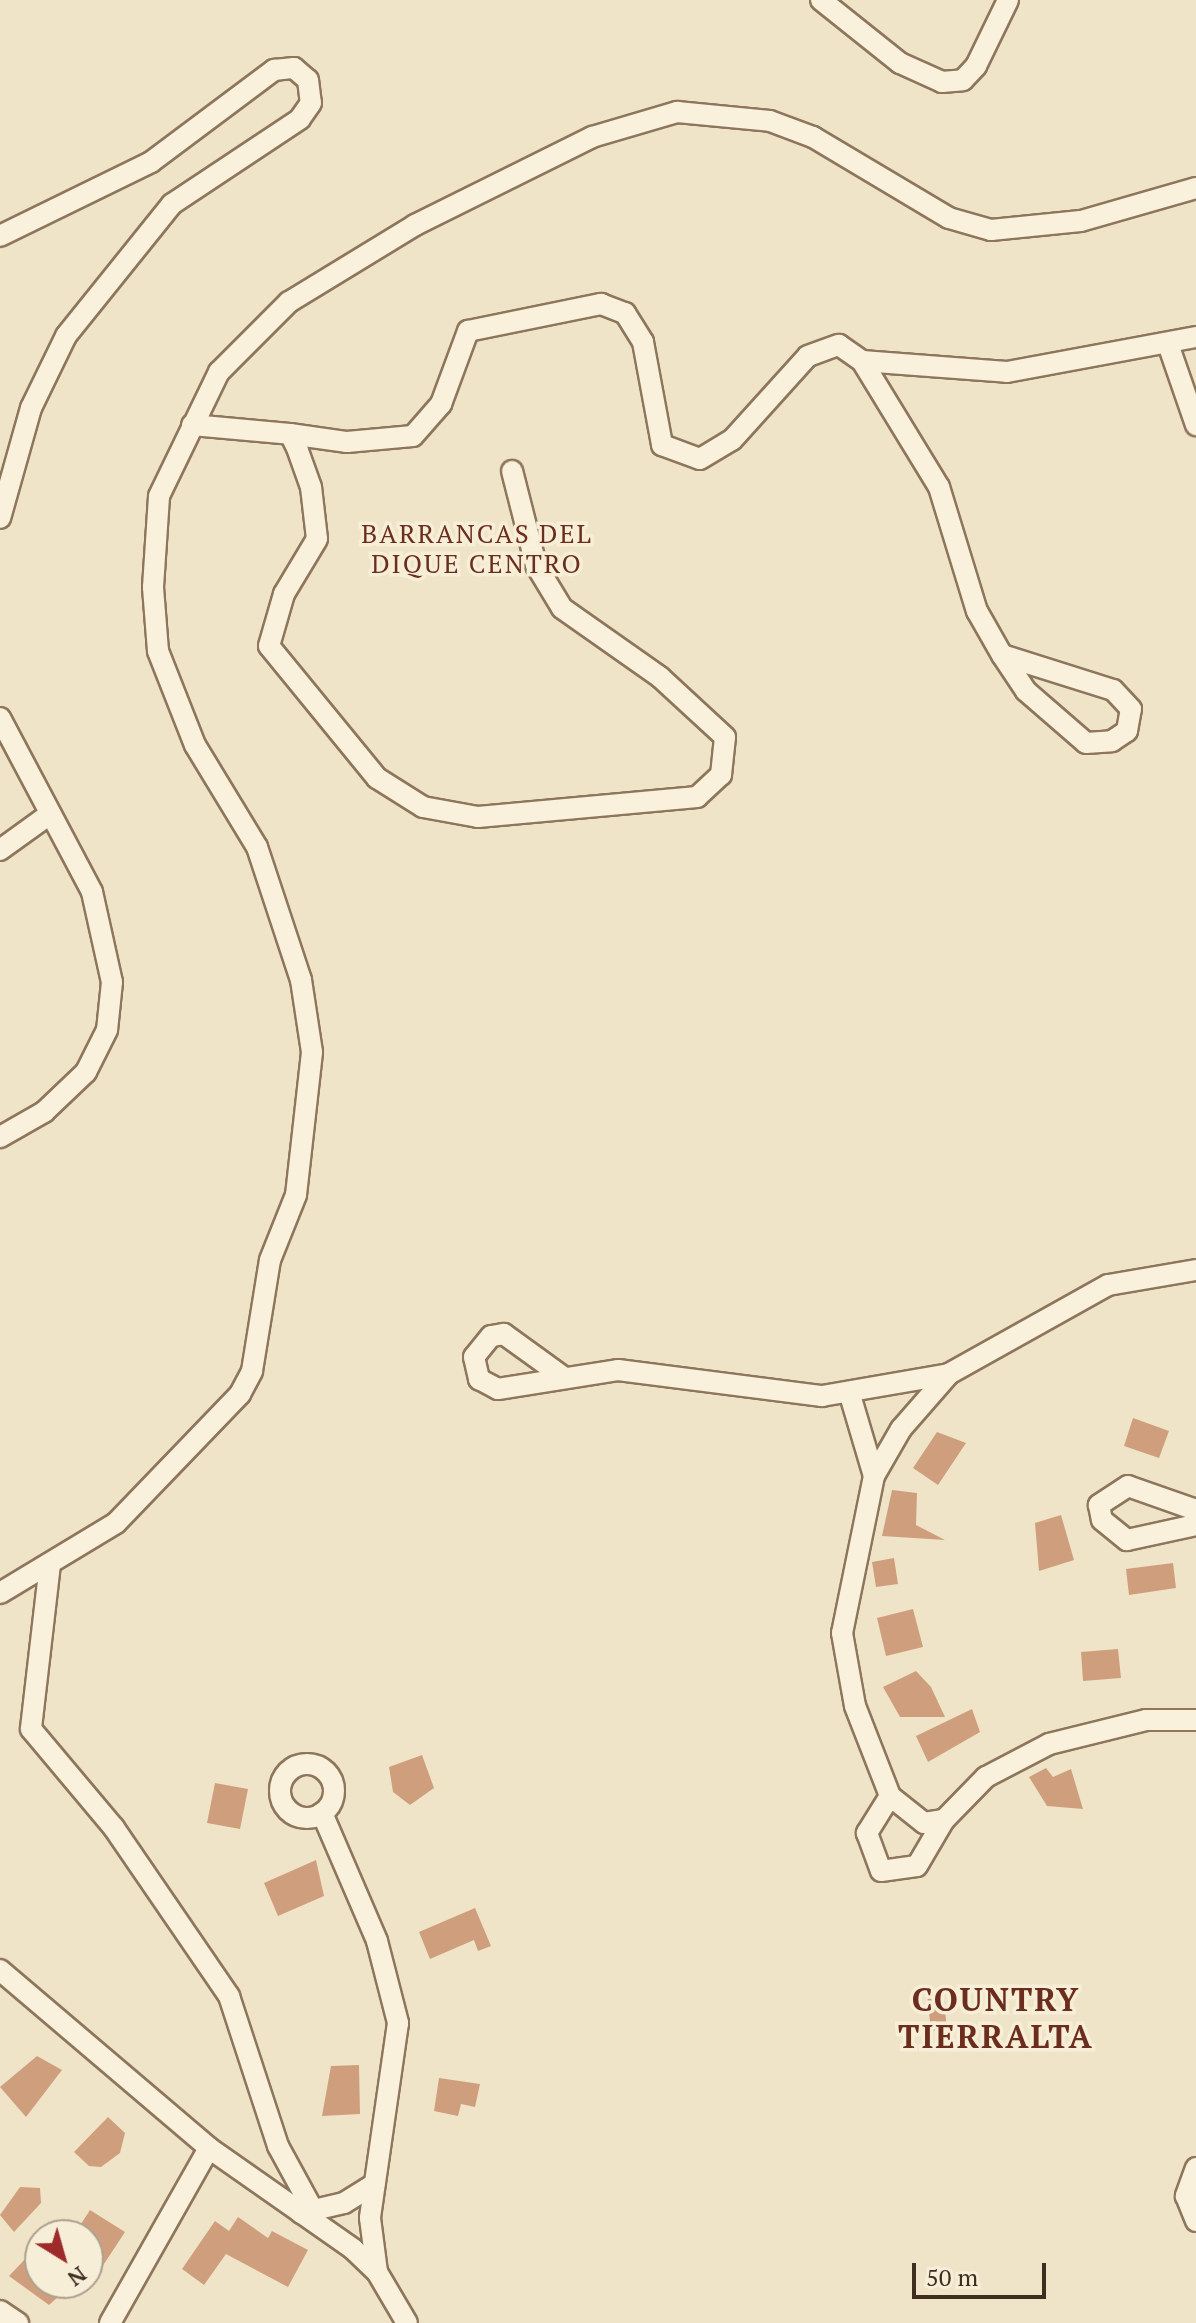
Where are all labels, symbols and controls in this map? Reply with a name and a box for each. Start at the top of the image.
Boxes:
district label: BARRANCAS DEL DIQUE CENTRO [361,518,593,580]
district label: COUNTRY TIERRALTA [898,1981,1094,2056]
north arrow [24,2219,104,2299]
scale bar [916,2247,1050,2297]
text: N [62,2260,93,2294]
text: 50 m [926,2261,978,2293]

